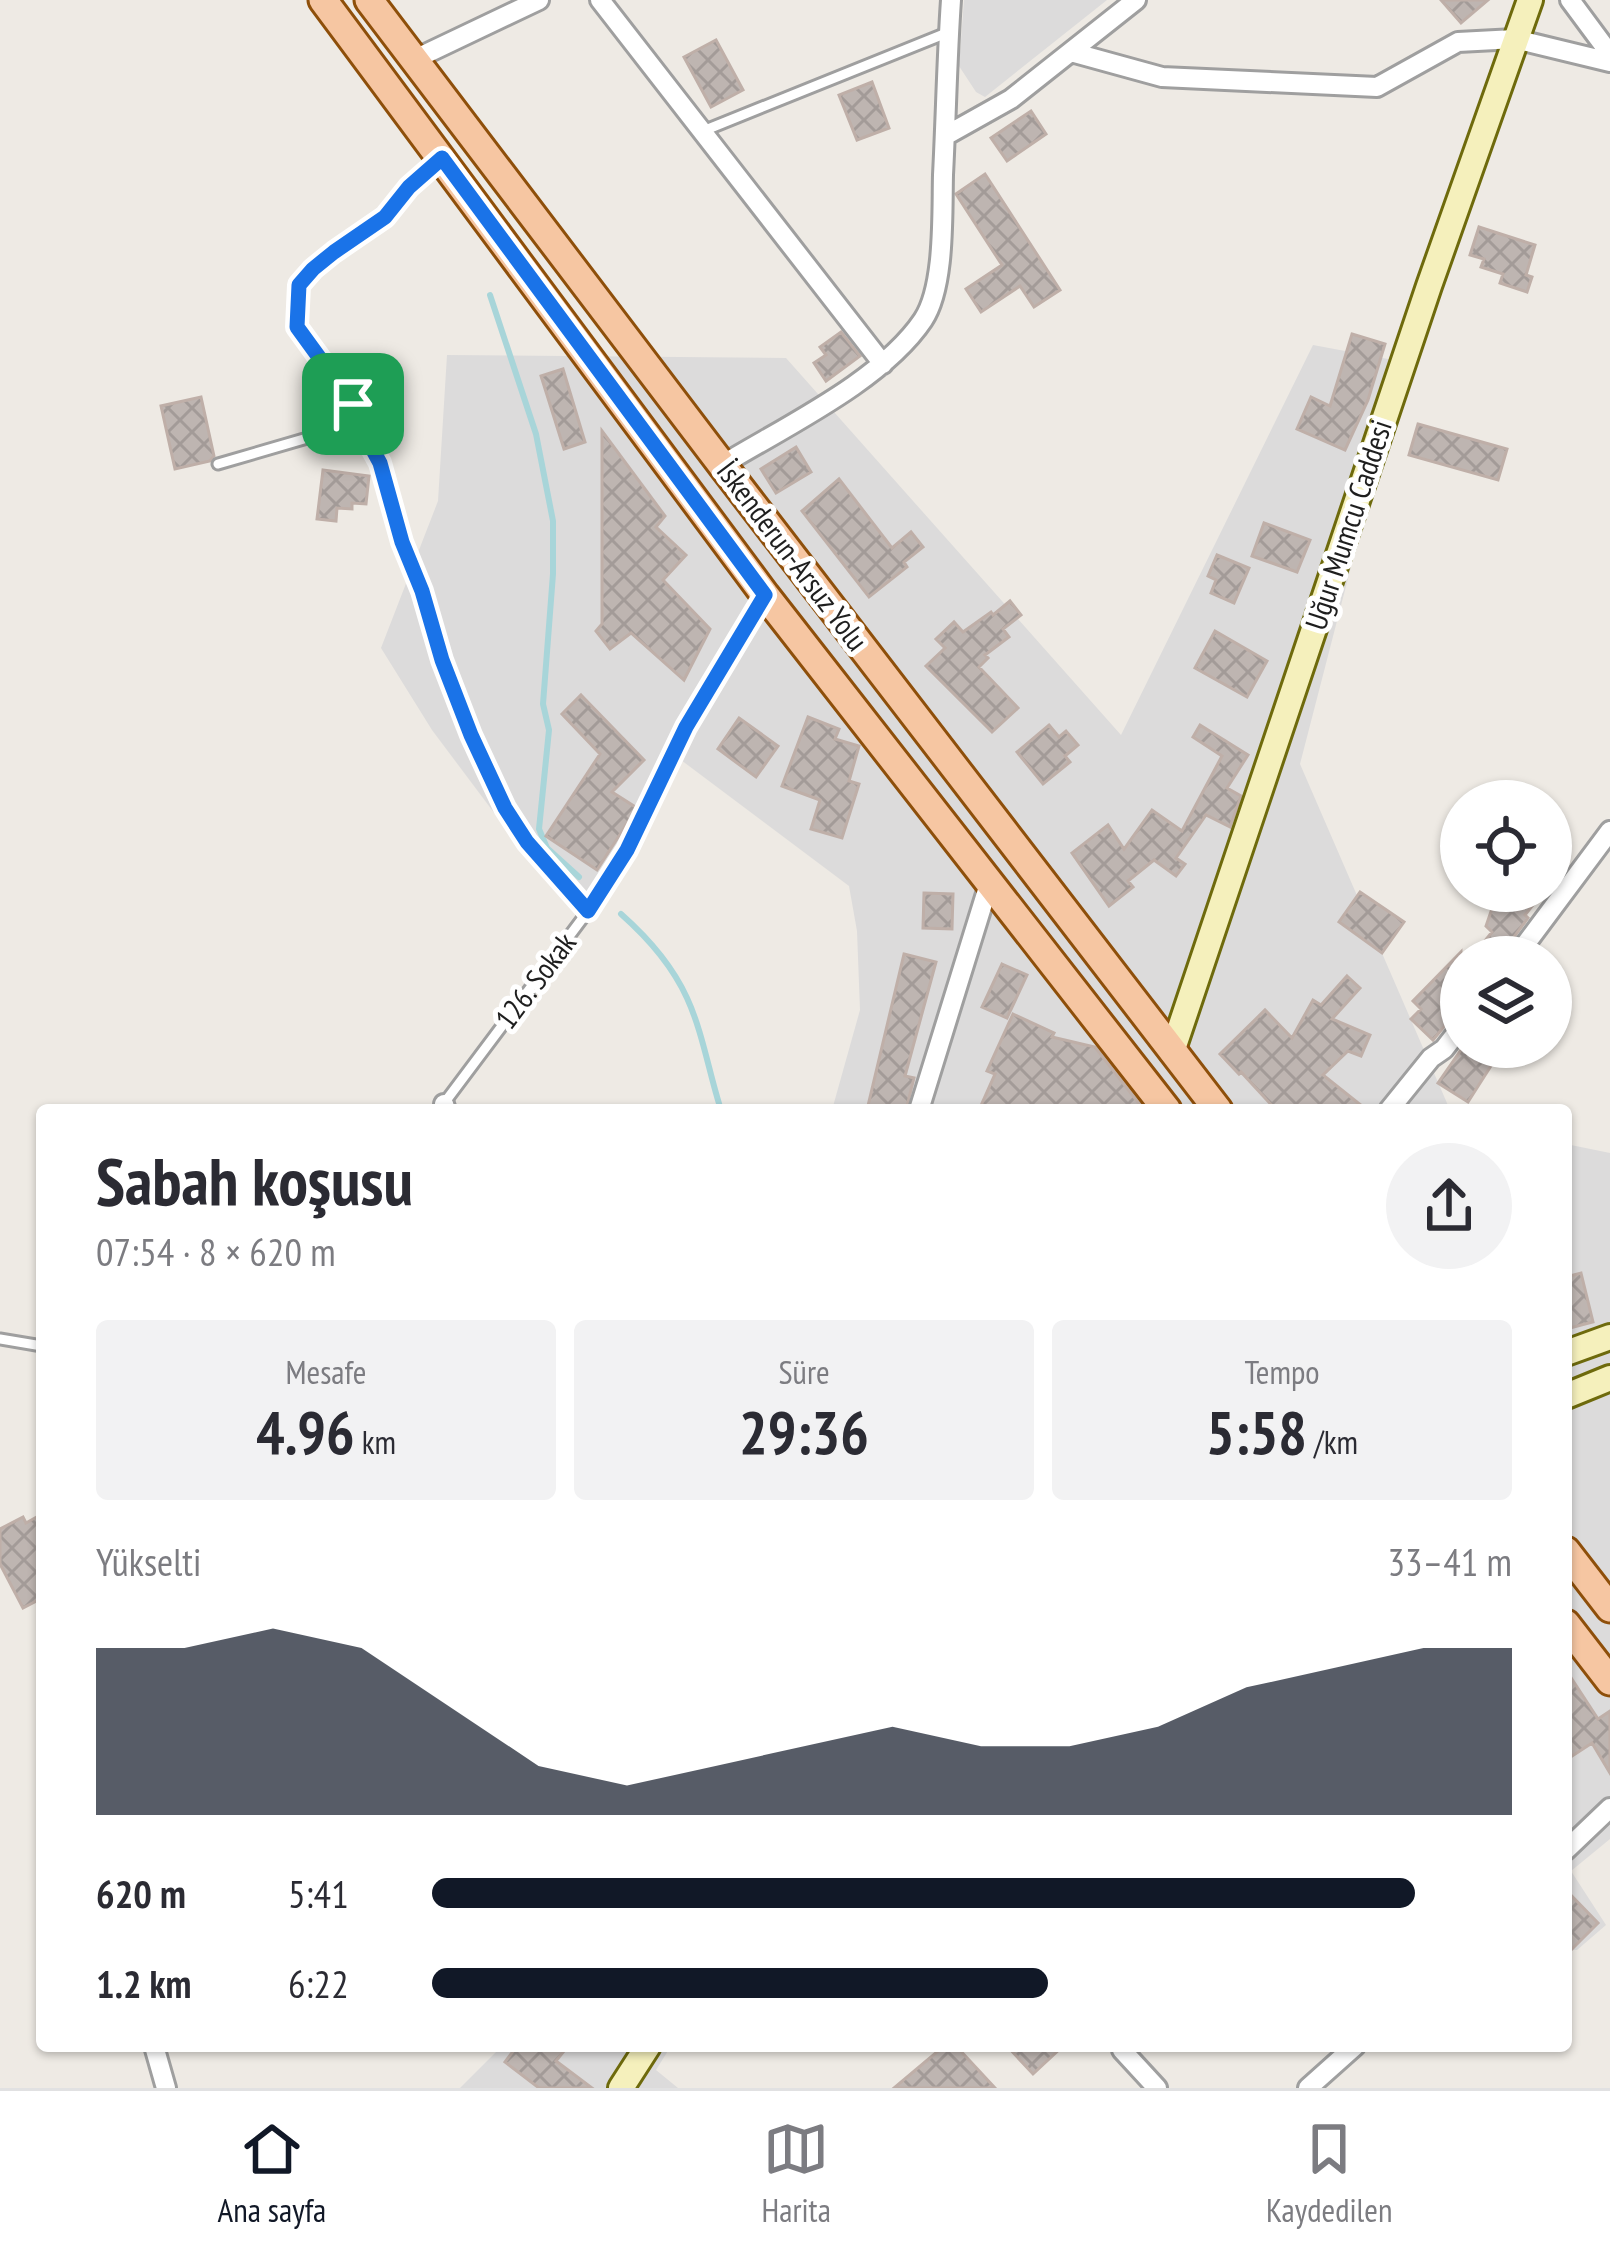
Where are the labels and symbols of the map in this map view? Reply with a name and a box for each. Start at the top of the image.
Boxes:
pin [302,353,404,455]
street label: Uğur Mumcu Caddesi [1295,415,1400,634]
street label: İskenderun-Arsuz Yolu [709,452,877,658]
street label: 126. Sokak [486,924,584,1036]

